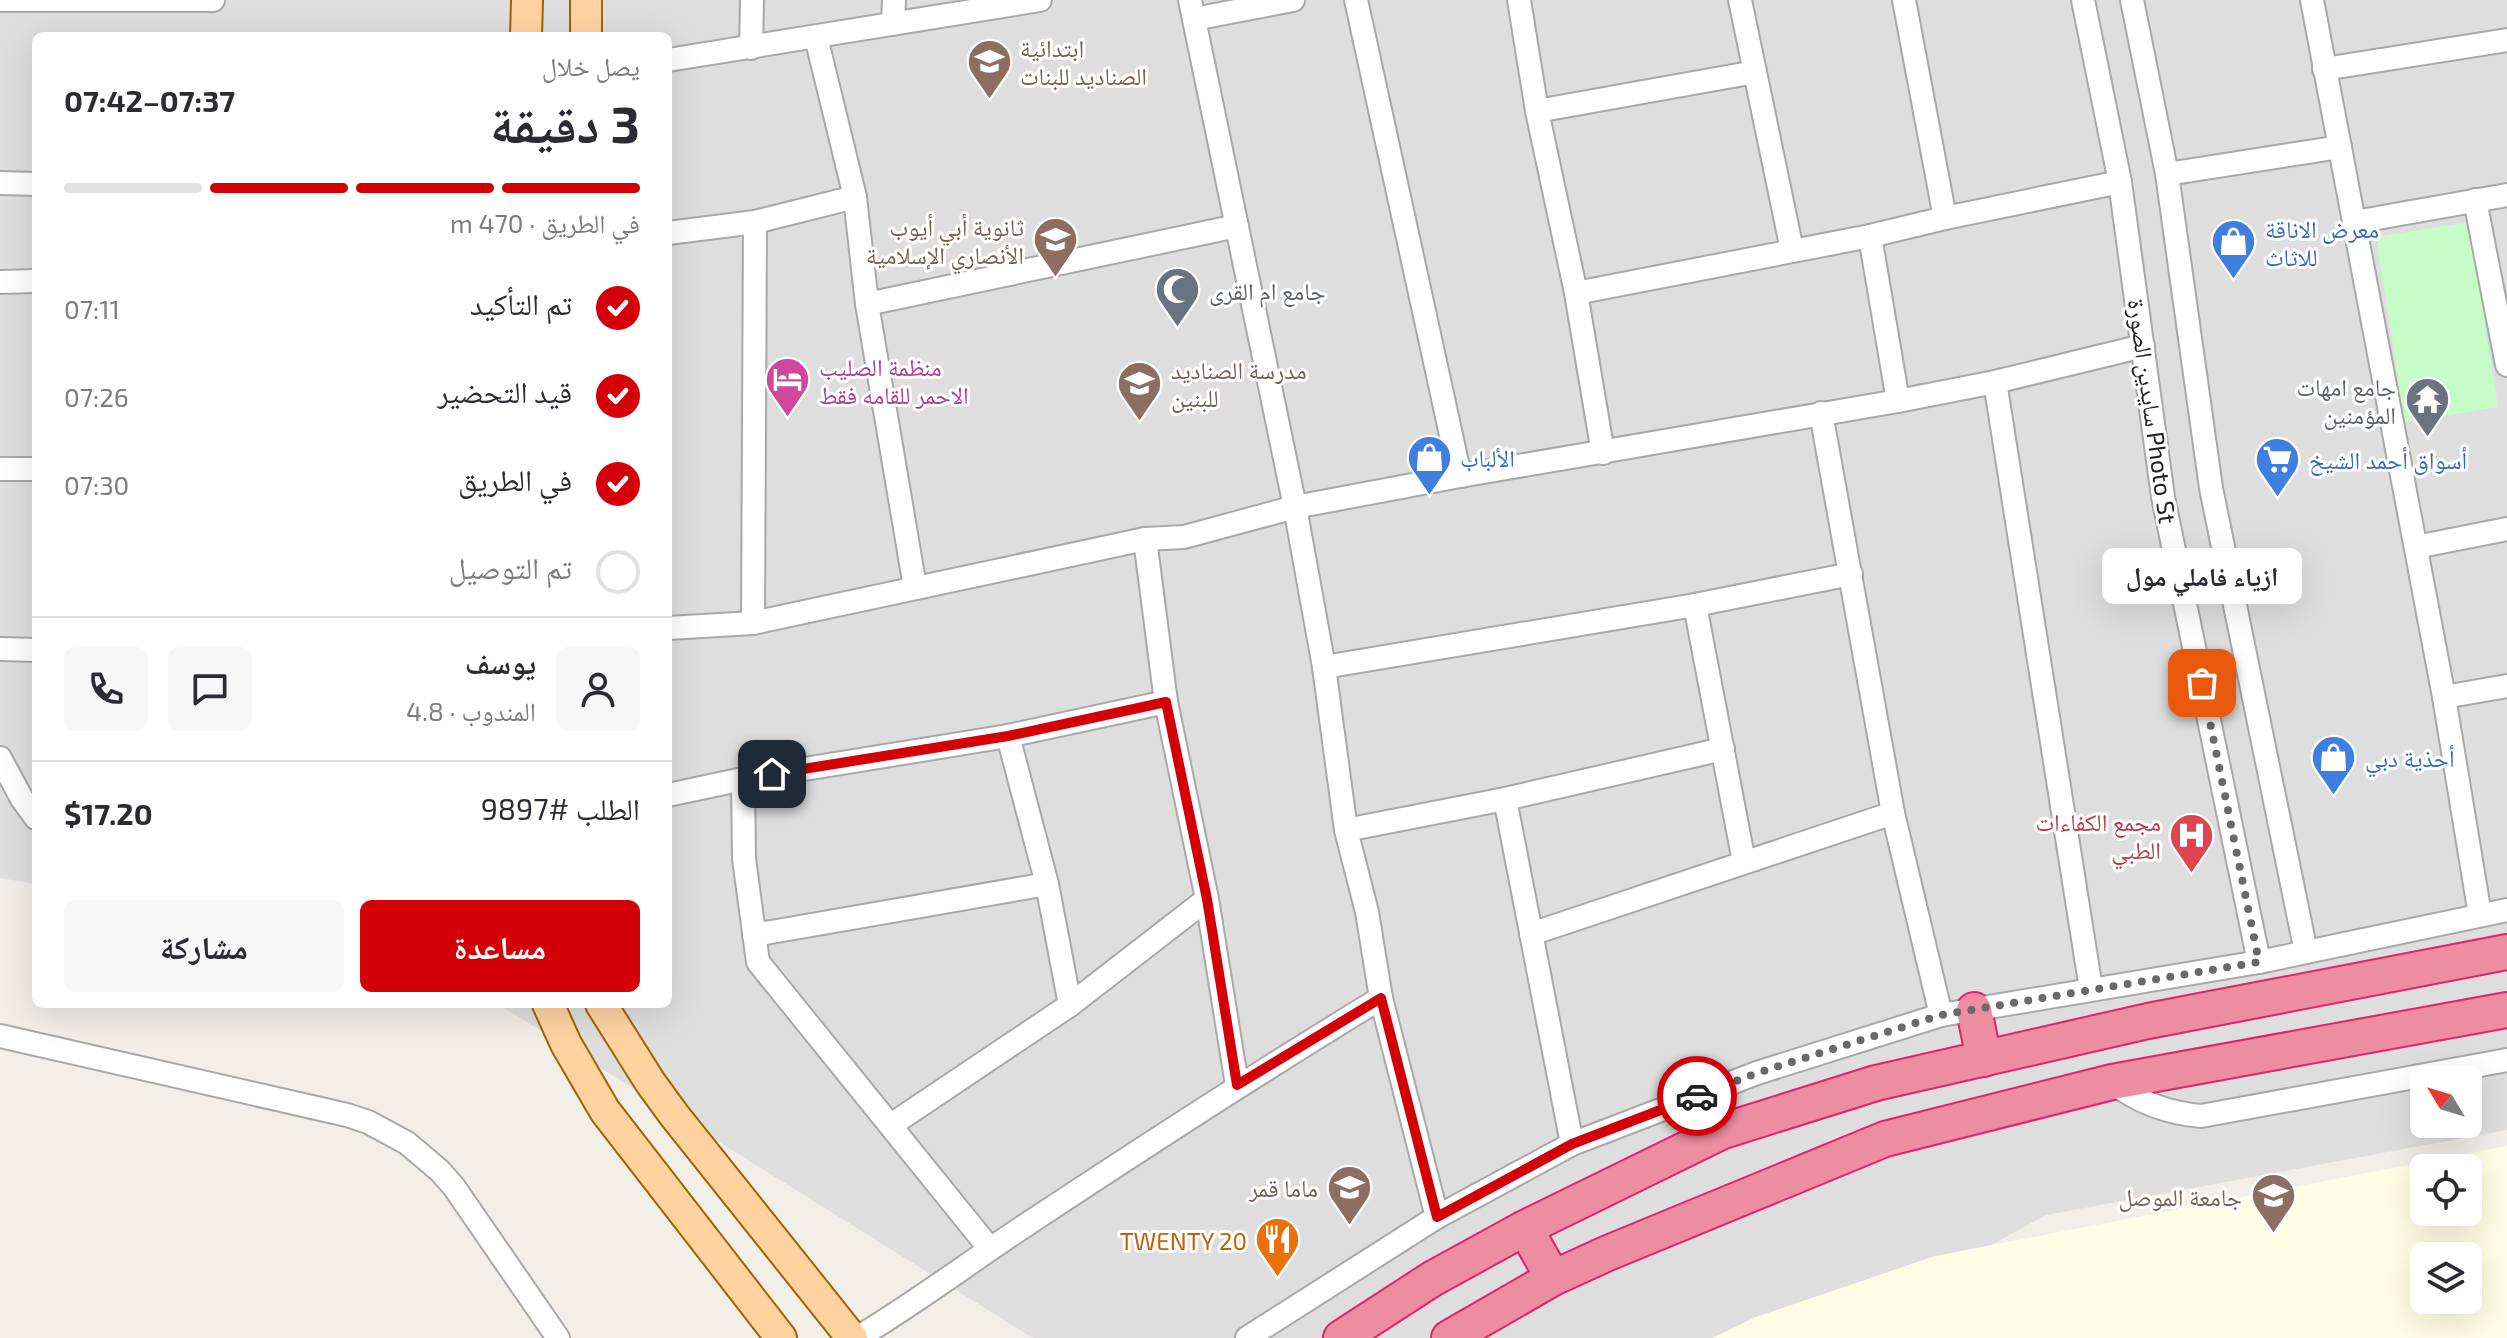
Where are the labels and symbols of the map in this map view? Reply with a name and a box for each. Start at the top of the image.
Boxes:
place label: ابتدائية الصناديد للبنات [1020,33,1147,90]
school or university icon: ابتدائية الصناديد للبنات [965,37,1013,100]
place label: ثانوية أبي أيوب الأنصاري الإسلامية [866,212,1024,275]
place label: معرض الاناقة للاثاث [2265,214,2379,271]
school or university icon: ثانوية أبي أيوب الأنصاري الإسلامية [1031,216,1079,279]
shop icon: معرض الاناقة للاثاث [2210,218,2258,281]
mosque icon: جامع ام القرى [1154,266,1202,329]
place label: جامع ام القرى [1209,276,1326,308]
street label: سايدين الصورة Photo St [2122,297,2183,525]
place label: منظمة الصليب الاحمر للقامه فقط [819,352,969,409]
place label: مدرسة الصناديد للبنين [1171,355,1307,413]
hotel icon: منظمة الصليب الاحمر للقامه فقط [764,356,812,419]
school or university icon: مدرسة الصناديد للبنين [1116,359,1164,422]
place label: جامع امهات المؤمنين [2297,372,2396,430]
temple icon: جامع امهات المؤمنين [2403,376,2451,439]
shop icon: الألباب [1405,433,1453,496]
supermarket icon: أسواق أحمد الشيخ [2254,435,2302,498]
place label: الألباب [1460,443,1515,472]
place label: أسواق أحمد الشيخ [2309,445,2467,476]
callout: ازياء فاملي مول [2102,547,2302,603]
pin [2168,649,2236,717]
shop icon: أحذية دبي [2310,733,2358,796]
pin [738,740,806,808]
place label: أحذية دبي [2365,743,2455,778]
place label: مجمع الكفاءات الطبي [2035,807,2161,870]
hospital icon: مجمع الكفاءات الطبي [2168,811,2216,874]
courier [1657,1056,1737,1136]
north arrow [2410,1066,2482,1138]
school or university icon: ماما قمر [1325,1163,1373,1226]
school or university icon: جامعة الموصل [2249,1172,2297,1235]
place label: ماما قمر [1248,1173,1318,1202]
place label: جامعة الموصل [2119,1182,2242,1212]
restaurant icon: TWENTY 20 [1254,1216,1302,1279]
place label: TWENTY 20 [1120,1226,1247,1255]

